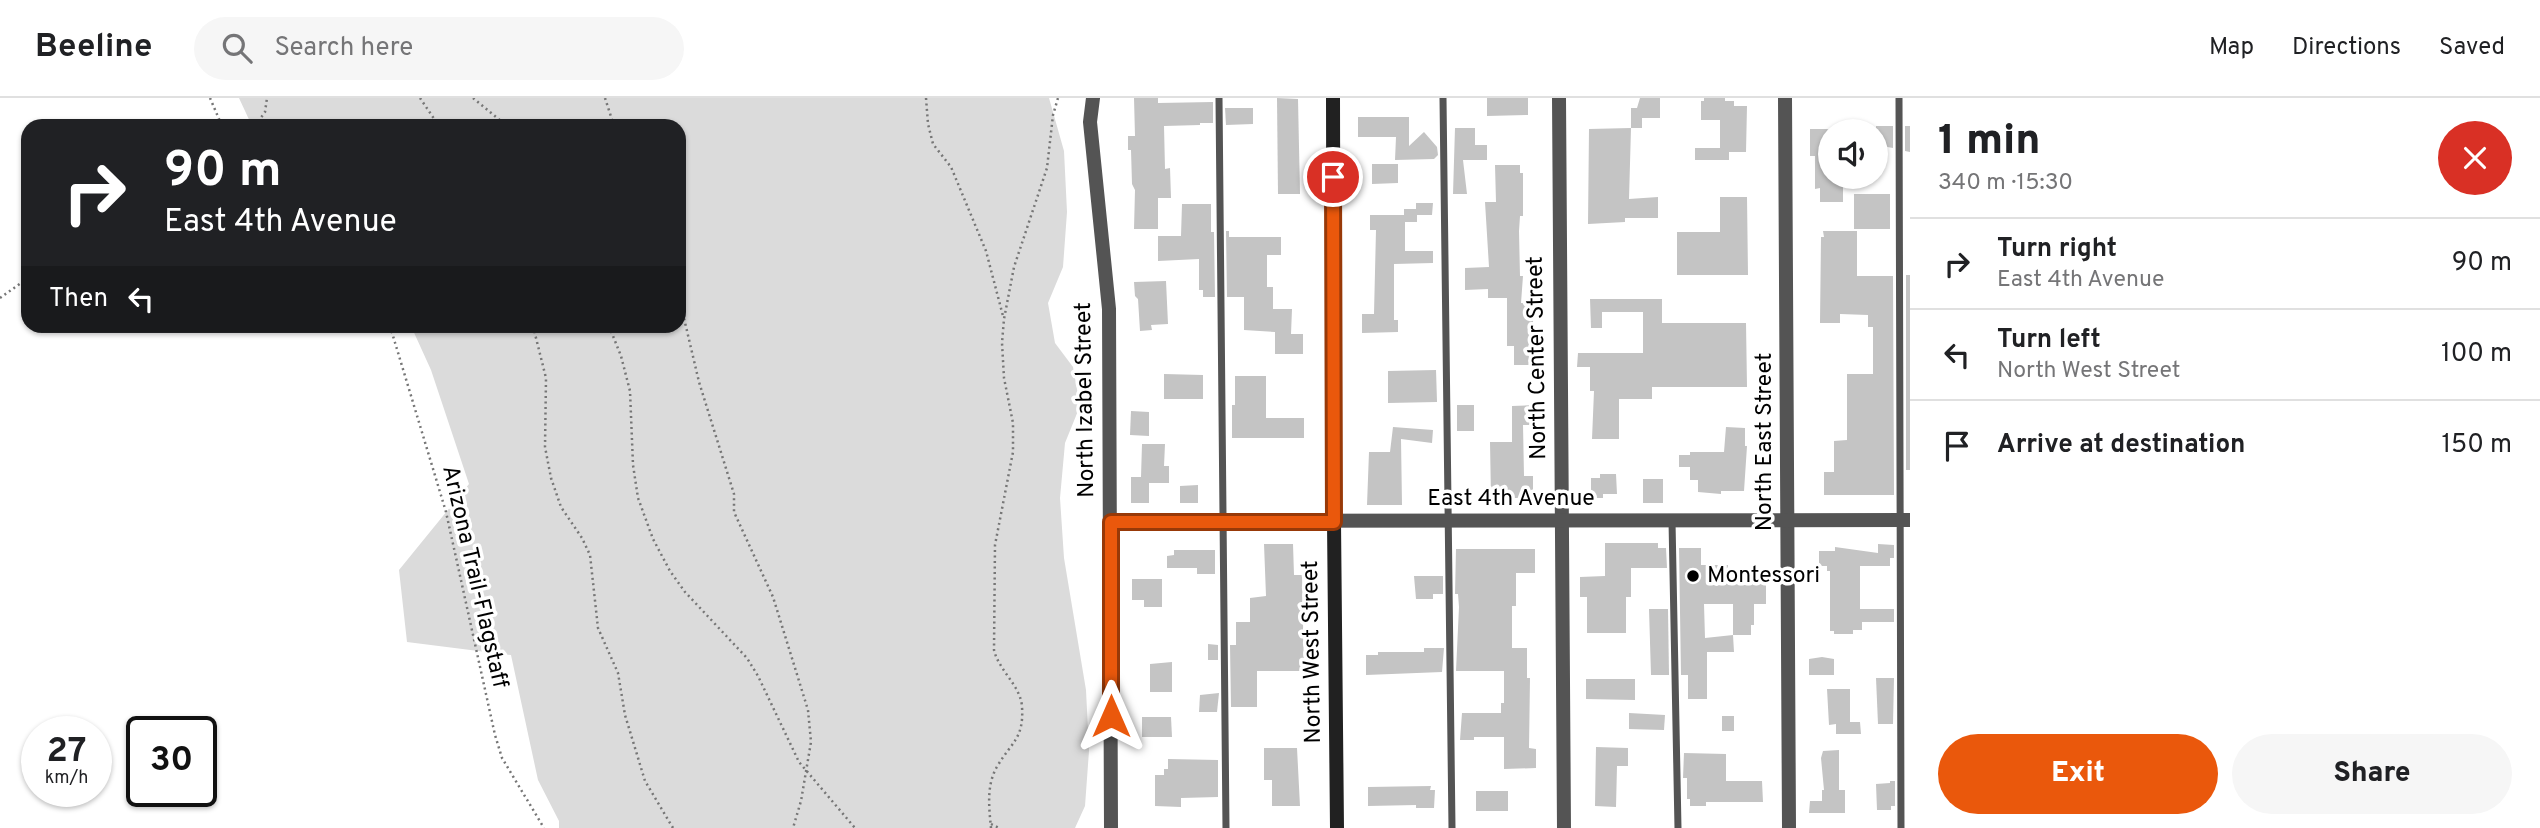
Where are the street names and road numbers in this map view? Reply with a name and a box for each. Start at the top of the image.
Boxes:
street label: North Center Street [1522,256,1554,460]
street label: North Izabel Street [1070,302,1102,498]
street label: North East Street [1751,353,1780,531]
street label: Arizona Trail-Flagstaff [434,463,514,692]
street label: East 4th Avenue [1427,485,1595,514]
street label: North West Street [1297,560,1329,744]

